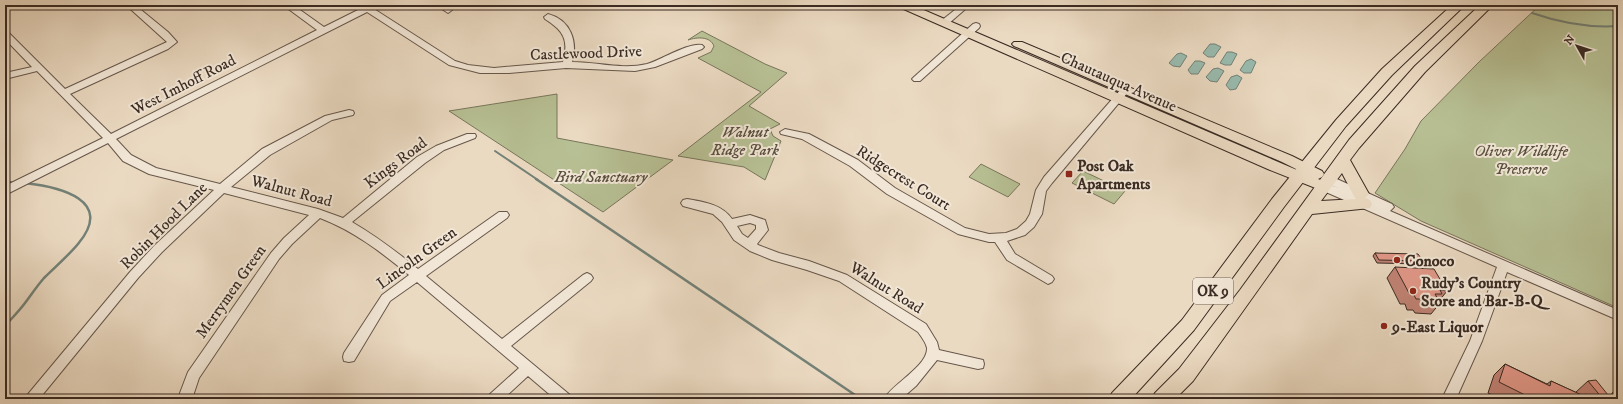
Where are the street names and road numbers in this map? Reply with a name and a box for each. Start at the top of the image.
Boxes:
street label: Castlewood Drive [530,41,643,65]
street label: Chautauqua Avenue [1057,47,1180,117]
street label: West Imhoff Road [127,50,239,120]
street label: Kings Road [360,133,431,193]
street label: Ridgecrest Court [852,141,954,215]
street label: Walnut Road [248,170,334,211]
street label: Robin Hood Lane [116,178,212,274]
street label: Lincoln Green [373,222,461,294]
street label: Merrymen Green [191,240,271,342]
street label: Walnut Road [845,257,927,318]
road number: OK 9 [1193,278,1233,304]

